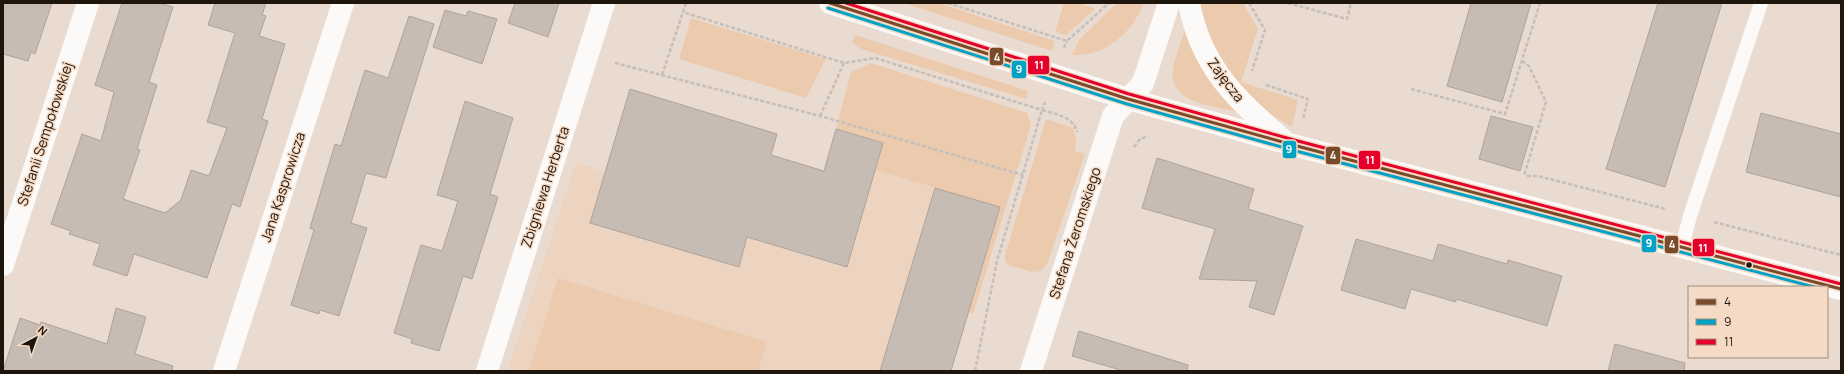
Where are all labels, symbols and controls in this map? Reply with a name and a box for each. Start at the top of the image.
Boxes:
line badge: 4 [989,47,1004,66]
text: 4 [994,49,1001,64]
street label: Zajęcza [1204,54,1249,106]
line badge: 11 [1027,55,1050,75]
text: 11 [1034,57,1044,72]
street label: Stefanii Sempołowskiej [12,60,77,208]
line badge: 9 [1011,60,1027,79]
text: 9 [1016,61,1023,76]
street label: Zbigniewa Herberta [516,124,573,250]
street label: Jana Kasprowicza [256,130,309,244]
line badge: 9 [1282,140,1297,159]
text: 9 [1286,141,1293,156]
line badge: 4 [1325,146,1341,165]
text: 4 [1330,147,1337,162]
line badge: 11 [1358,150,1381,170]
text: 11 [1365,152,1375,167]
street label: Stefana Żeromskiego [1044,164,1105,301]
line badge: 9 [1641,234,1657,253]
text: 9 [1646,235,1653,250]
line badge: 4 [1664,235,1679,254]
text: 4 [1669,236,1676,251]
line badge: 11 [1692,238,1715,257]
text: 11 [1698,240,1708,255]
unlabelled marker [1744,260,1754,270]
legend [1688,286,1828,358]
text: 4 [1724,293,1731,310]
text: 9 [1724,313,1731,330]
north arrow [16,318,56,358]
text: N [35,322,51,338]
text: 11 [1724,333,1733,350]

